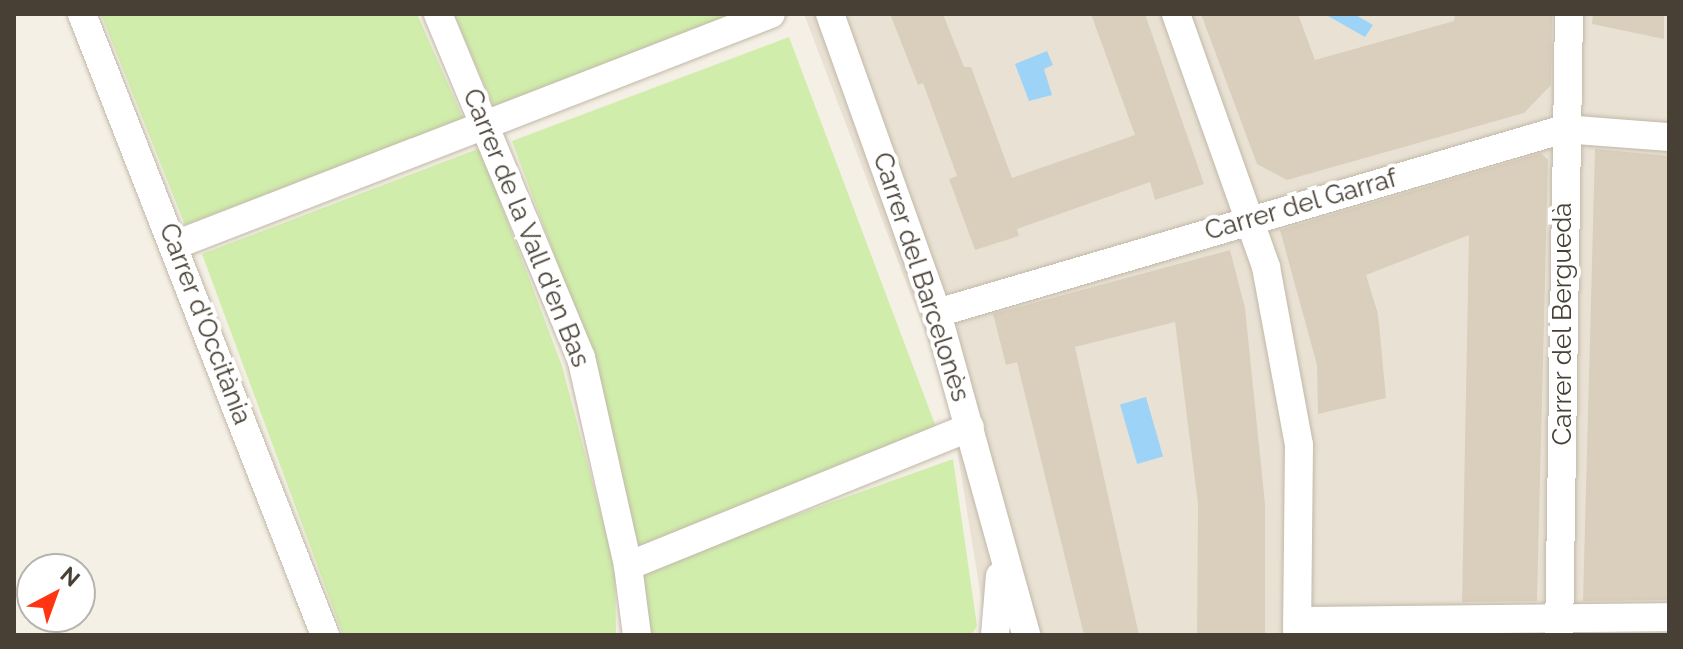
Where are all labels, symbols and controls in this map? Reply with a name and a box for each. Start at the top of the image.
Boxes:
street label: Carrer de la Vall d'en Bas [455,83,597,373]
street label: Carrer del Barcelonès [866,148,976,406]
street label: Carrer del Garraf [1201,162,1401,248]
street label: Carrer del Berguedà [1547,202,1579,446]
street label: Carrer d'Occitània [152,219,258,429]
north arrow [16,553,96,633]
text: N [56,561,85,592]

